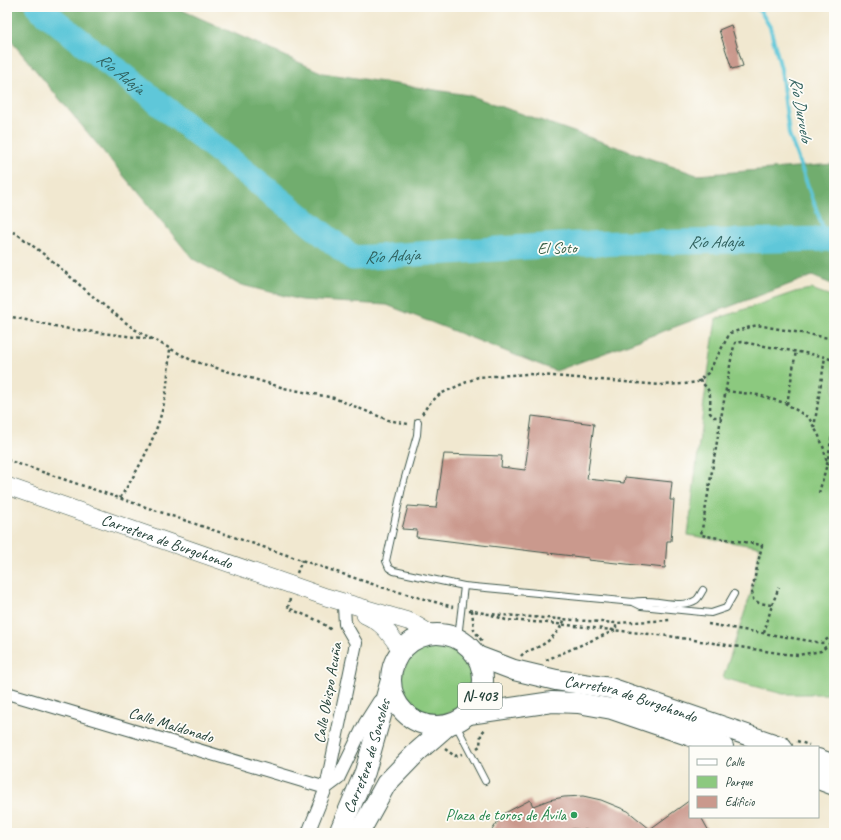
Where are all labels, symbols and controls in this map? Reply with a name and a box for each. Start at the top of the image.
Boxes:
water label: Río Adaja [93,48,151,100]
water label: Río Duruelo [785,75,818,146]
water label: Río Adaja [688,230,745,252]
park label: El Soto [537,238,579,258]
water label: Río Adaja [364,243,422,268]
street label: Carretera de Burgohondo [99,510,236,574]
street label: Calle Obispo Acuña [309,640,347,745]
street label: Carretera de Burgohondo [563,671,701,728]
road number: N-403 [458,683,502,709]
street label: Carretera de Sonsoles [339,696,395,816]
street label: Calle Maldonado [126,703,217,748]
legend [689,746,819,818]
text: Calle [725,754,745,770]
text: Parque [725,774,754,790]
text: Edificio [725,794,755,810]
place label: Plaza de toros de Ávila [445,805,568,825]
marker: Plaza de toros de Ávila [569,810,579,820]

